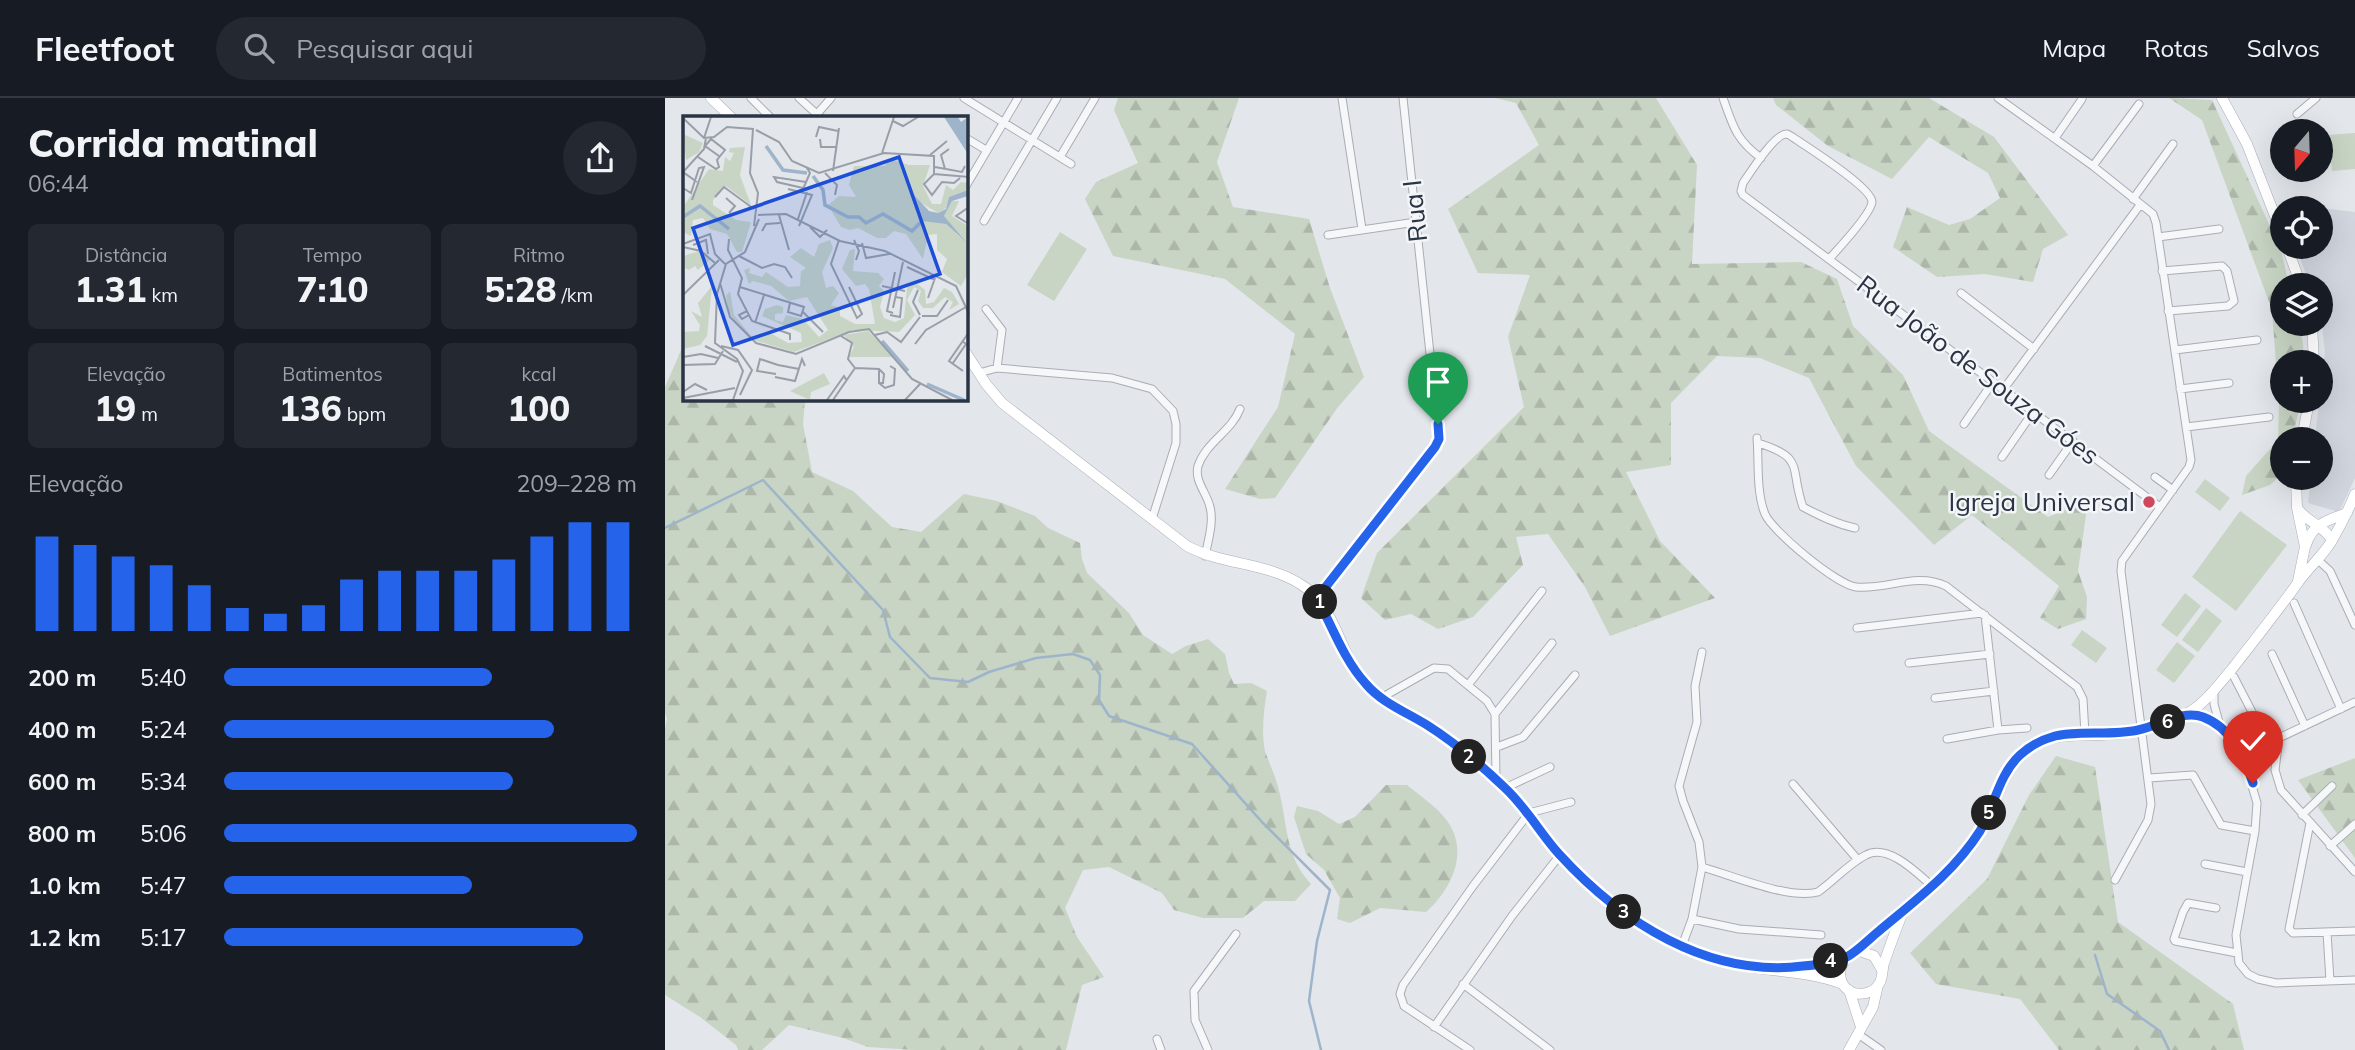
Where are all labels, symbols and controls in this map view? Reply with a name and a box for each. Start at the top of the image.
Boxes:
search box [216,17,706,80]
text: Fleetfoot [35,28,174,69]
icon: search [240,29,278,67]
text: Pesquisar aqui [296,32,473,65]
text: Mapa [2042,33,2106,63]
text: Rotas [2144,33,2209,63]
text: Salvos [2247,33,2320,63]
inset map [683,116,968,401]
text: Corrida matinal [28,119,318,167]
north arrow [2270,119,2333,182]
map controls [2270,119,2333,490]
button: share [563,121,637,195]
text: 06:44 [28,169,88,198]
street label: Rua I [1395,178,1434,244]
button: locate [2270,196,2333,259]
text: Distância [85,243,167,267]
text: Tempo [303,243,362,267]
text: Ritmo [513,243,565,267]
text: 1.31 [74,267,147,311]
text: 7:10 [296,267,369,311]
text: 5:28 [484,267,556,311]
street label: Rua João de Souza Góes [1850,268,2106,472]
button: layers [2270,273,2333,336]
text: km [147,283,178,307]
text: /km [556,283,593,307]
button: + [2270,350,2333,413]
pin [1408,352,1468,424]
text: Elevação [87,362,166,386]
text: Batimentos [282,362,383,386]
text: kcal [521,362,556,386]
icon: arrive [1419,363,1457,401]
text: 19 [94,386,136,430]
text: 136 [279,386,342,430]
text: 100 [507,386,570,430]
text: m [136,402,158,426]
text: bpm [342,402,386,426]
button: − [2270,427,2333,490]
text: Elevação [28,469,123,498]
text: 209–228 m [516,469,637,498]
place label: Igreja Universal [1948,485,2135,518]
marker: Igreja Universal [2141,494,2157,510]
pin: 1 [1303,584,1337,620]
text: 1 [1314,589,1325,613]
text: 200 m [28,663,96,692]
text: 5:40 [140,663,187,692]
pin: 6 [2151,704,2185,740]
text: 6 [2162,709,2173,733]
pin [2223,711,2283,783]
text: 400 m [28,715,96,744]
text: 5:24 [140,715,187,744]
icon: check [2234,722,2272,760]
pin: 2 [1451,740,1487,774]
text: 2 [1463,744,1474,768]
text: 600 m [28,767,96,796]
text: 5:34 [140,767,187,796]
pin: 5 [1971,796,2007,830]
text: 5 [1983,800,1994,824]
text: 800 m [28,819,96,848]
text: 5:06 [140,819,187,848]
text: 1.0 km [28,871,101,900]
text: 5:47 [140,871,187,900]
pin: 3 [1607,894,1641,930]
text: 3 [1618,899,1629,923]
text: 1.2 km [28,923,101,952]
text: 5:17 [140,923,187,952]
pin: 4 [1813,944,1849,978]
text: 4 [1825,948,1836,972]

